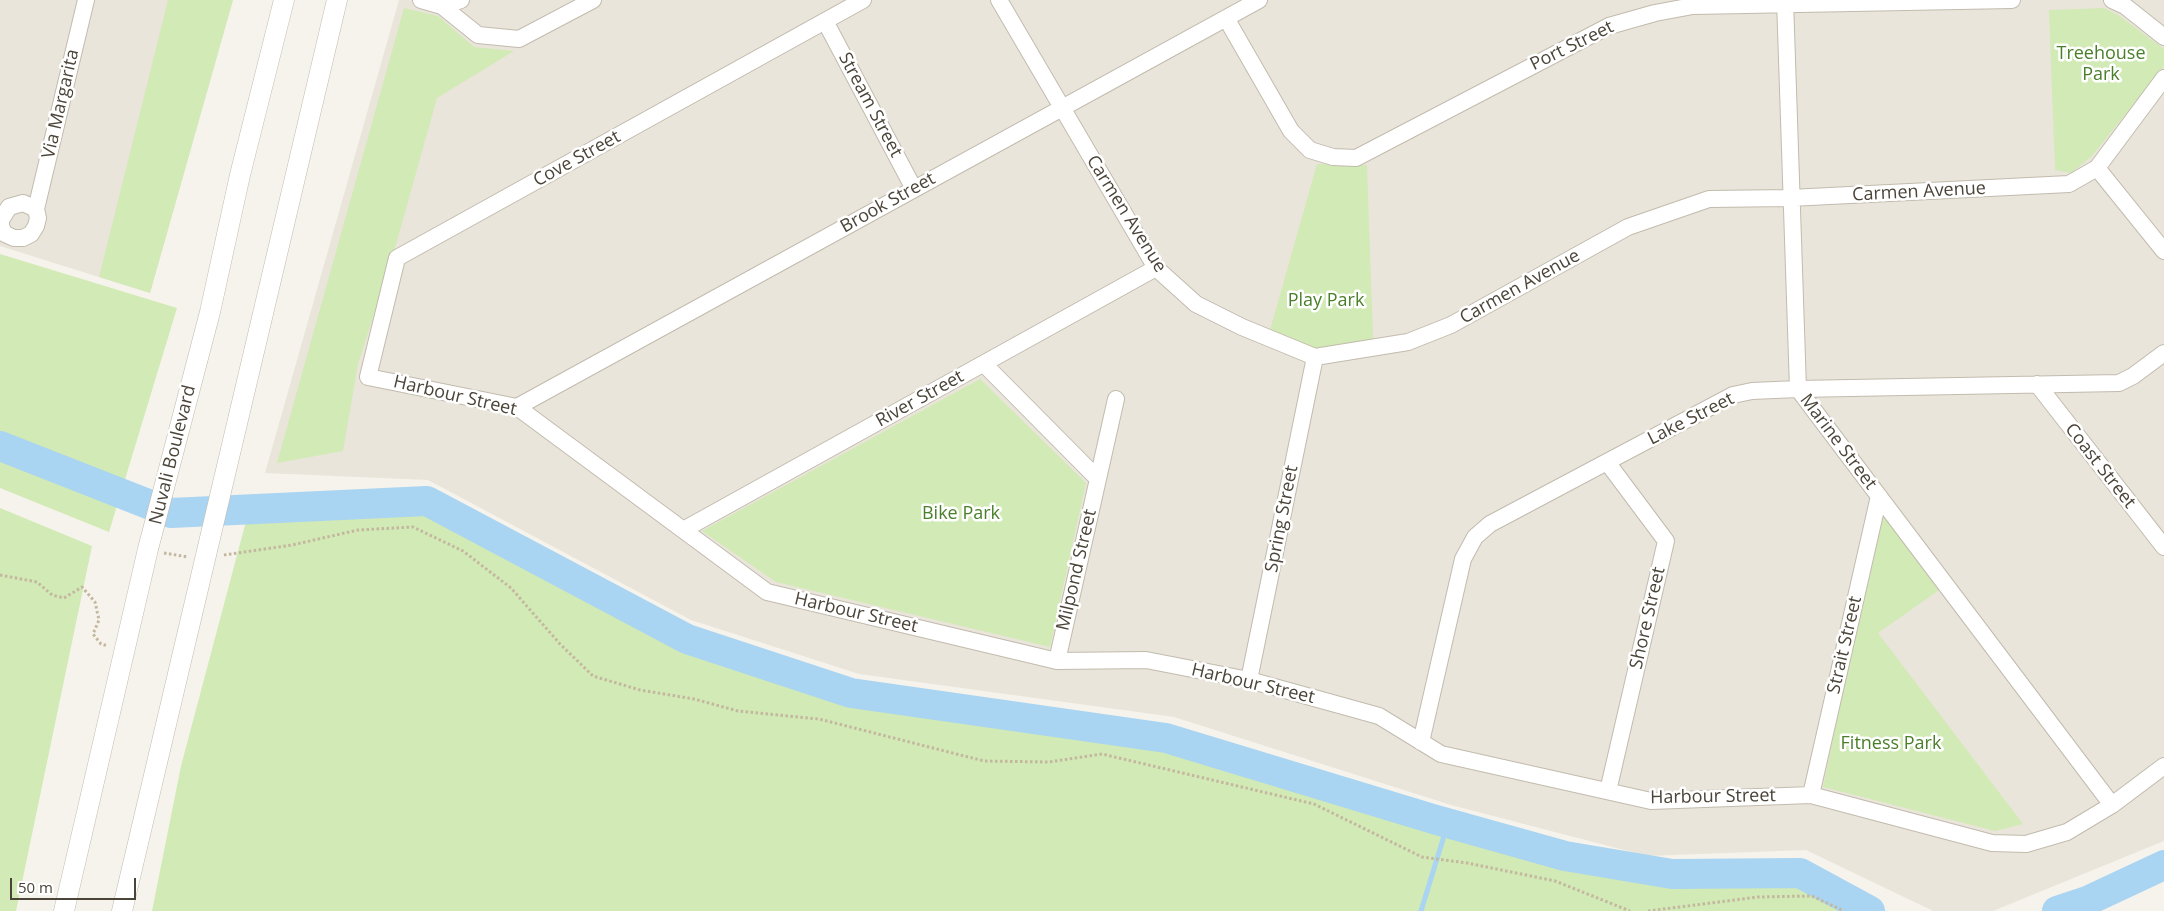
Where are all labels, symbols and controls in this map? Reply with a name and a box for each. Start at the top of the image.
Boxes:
street label: Port Street [1527,16,1617,76]
park label: Treehouse Park [2056,43,2146,86]
street label: Via Margarita [38,47,84,161]
street label: Stream Street [833,49,907,161]
street label: Cove Street [530,126,624,192]
street label: Carmen Avenue [1081,152,1171,276]
street label: Brook Street [837,168,939,238]
street label: Carmen Avenue [1852,178,1986,206]
street label: Carmen Avenue [1456,245,1584,329]
park label: Play Park [1288,290,1364,312]
street label: River Street [872,366,968,432]
street label: Harbour Street [391,371,519,421]
street label: Nuvali Boulevard [145,383,201,527]
street label: Lake Street [1644,388,1738,450]
street label: Marine Street [1795,390,1881,494]
street label: Coast Street [2060,419,2140,513]
street label: Spring Street [1261,464,1303,574]
park label: Bike Park [922,503,1000,525]
street label: Milpond Street [1053,507,1101,633]
street label: Shore Street [1626,565,1670,671]
street label: Harbour Street [792,588,920,638]
street label: Strait Street [1823,594,1867,696]
street label: Harbour Street [1189,659,1317,709]
park label: Fitness Park [1841,733,1941,755]
street label: Harbour Street [1650,785,1776,809]
scale bar [12,868,139,900]
text: 50 m [18,877,53,897]

